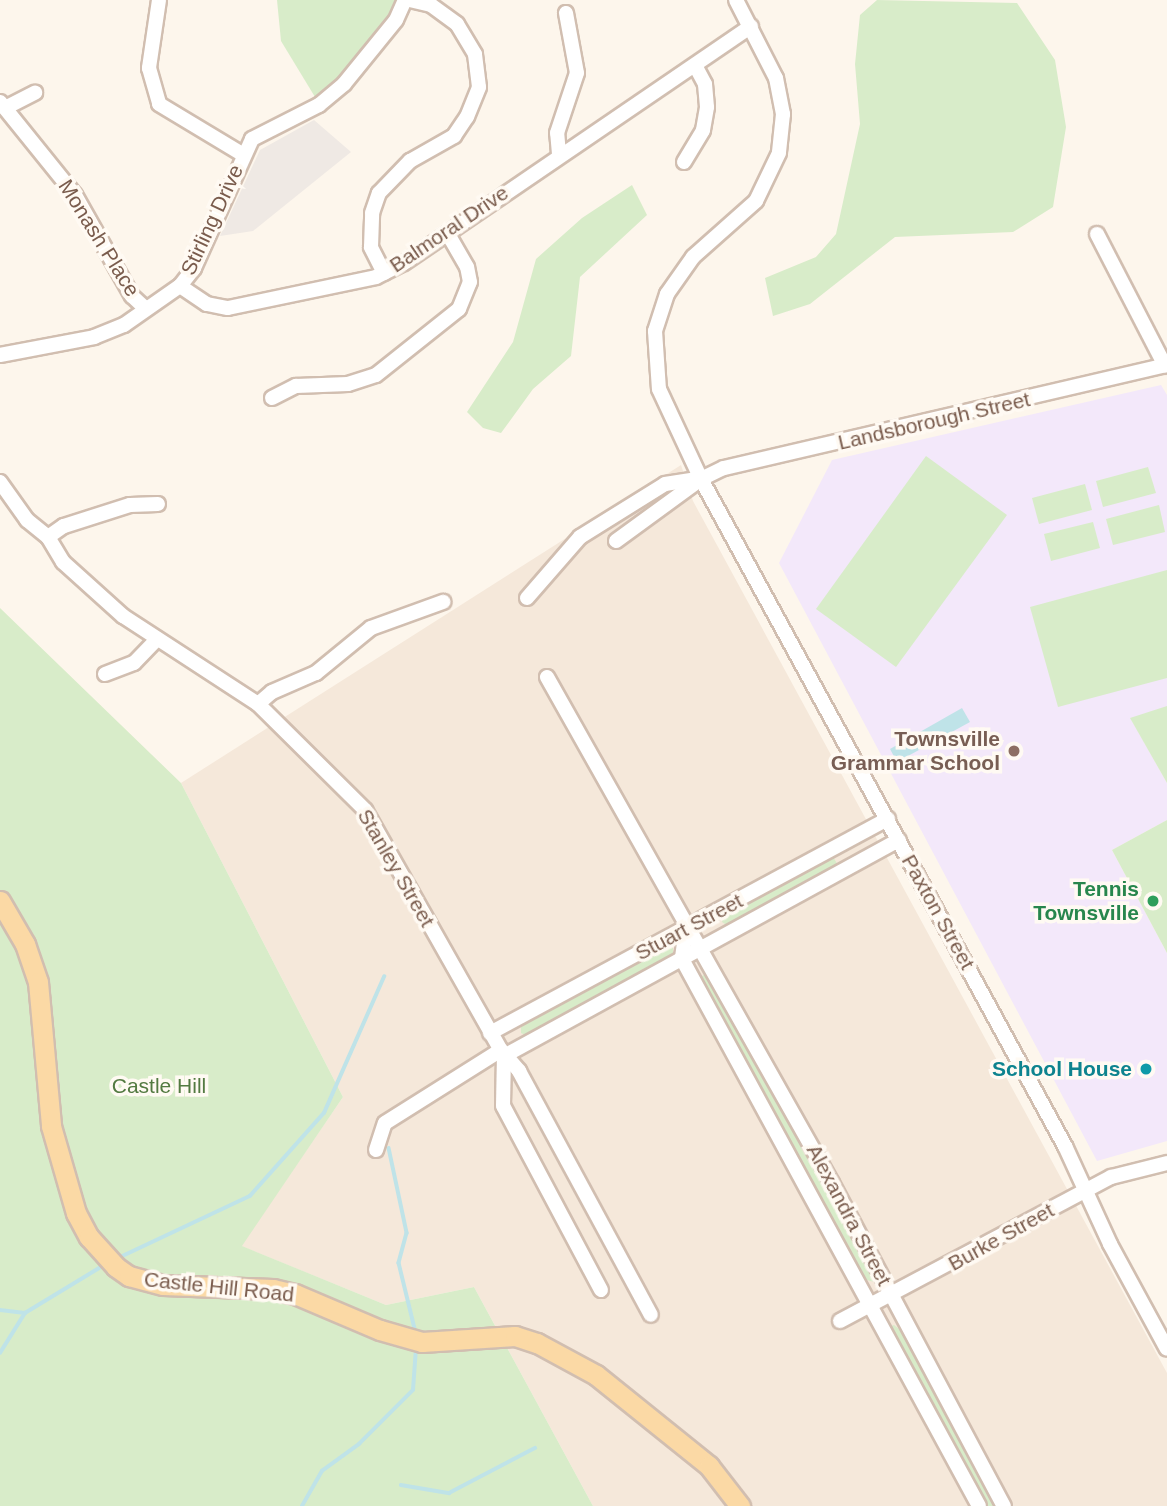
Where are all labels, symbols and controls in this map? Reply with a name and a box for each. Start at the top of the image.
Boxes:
street label: Stirling Drive [175,161,249,279]
street label: Monash Place [53,175,145,301]
street label: Balmoral Drive [385,180,513,278]
street label: Landsborough Street [836,387,1032,455]
place label: Townsville Grammar School [831,726,1000,776]
marker: Townsville Grammar School [1006,743,1022,759]
street label: Stanley Street [352,805,440,931]
street label: Paxton Street [896,850,980,974]
place label: Tennis Townsville [1033,876,1139,926]
street label: Stuart Street [631,888,747,966]
marker: Tennis Townsville [1145,893,1161,909]
place label: School House [992,1056,1132,1082]
marker: School House [1138,1061,1154,1077]
park label: Castle Hill [112,1073,206,1099]
street label: Alexandra Street [801,1140,897,1290]
street label: Burke Street [944,1198,1058,1276]
street label: Castle Hill Road [143,1267,295,1307]

